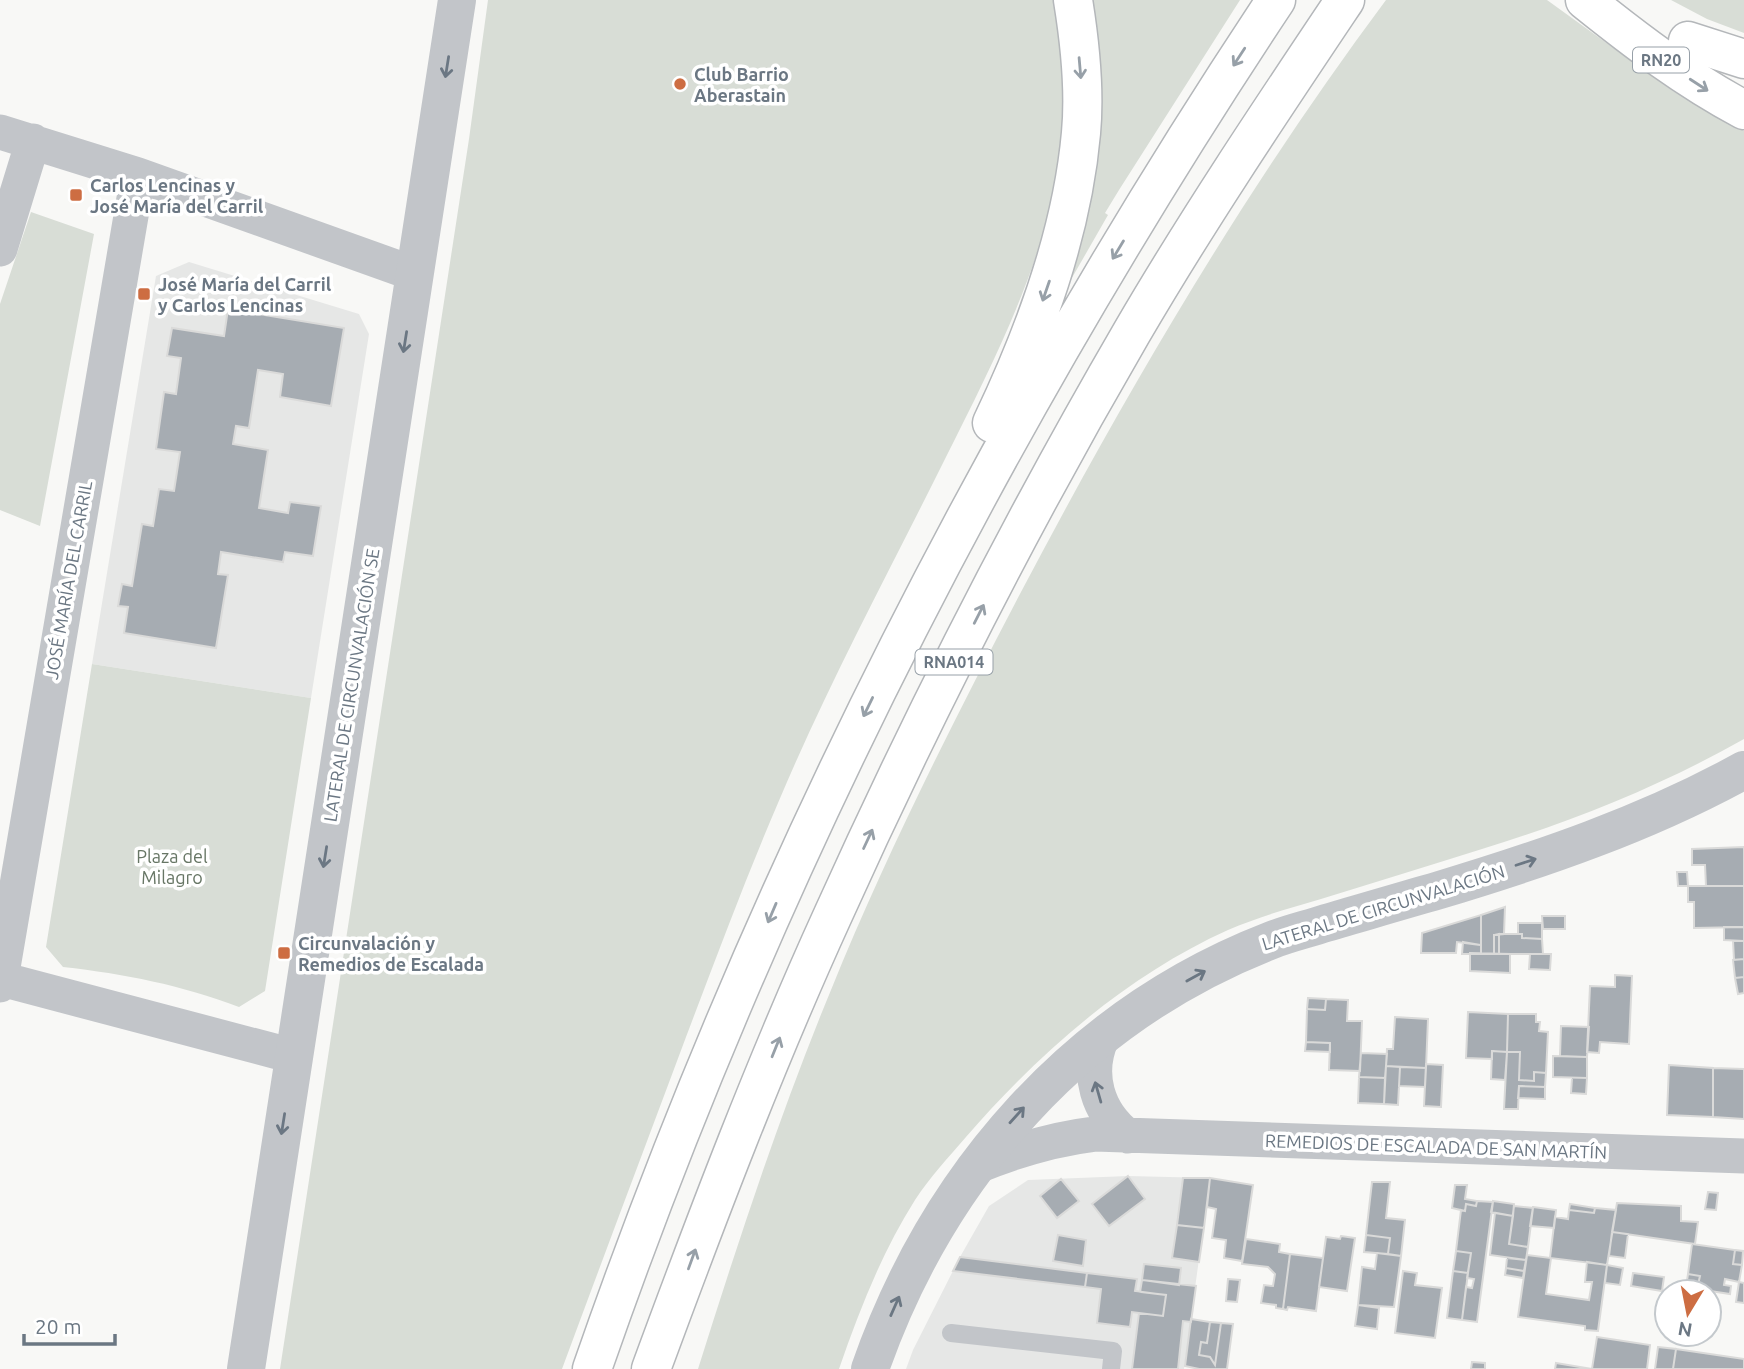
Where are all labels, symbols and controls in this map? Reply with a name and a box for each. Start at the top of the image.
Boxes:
one-way arrow [1231,47,1246,66]
road number: RN20 [1633,48,1689,72]
one-way arrow [440,56,453,78]
one-way arrow [1074,56,1087,79]
place label: Club Barrio Aberastain [694,64,789,105]
marker: Club Barrio Aberastain [672,76,688,92]
one-way arrow [1688,78,1708,92]
place label: Carlos Lencinas y José María del Carril [90,175,264,216]
marker: Carlos Lencinas y José María del Carril [68,187,84,203]
one-way arrow [1111,239,1125,259]
place label: José María del Carril y Carlos Lencinas [158,274,332,315]
one-way arrow [1039,280,1052,302]
marker: José María del Carril y Carlos Lencinas [136,286,152,302]
one-way arrow [398,330,411,353]
street label: JOSÉ MARÍA DEL CARRIL [40,479,95,681]
street label: LATERAL DE CIRCUNVALACIÓN SE [319,547,383,823]
one-way arrow [973,604,987,624]
road number: RNA014 [916,650,992,674]
one-way arrow [861,696,874,717]
one-way arrow [862,829,875,851]
one-way arrow [318,845,331,868]
park label: Plaza del Milagro [136,846,208,887]
one-way arrow [1515,855,1537,868]
street label: LATERAL DE CIRCUNVALACIÓN [1259,860,1507,954]
one-way arrow [765,902,778,924]
place label: Circunvalación y Remedios de Escalada [298,933,484,974]
marker: Circunvalación y Remedios de Escalada [276,945,292,961]
one-way arrow [1185,968,1206,982]
one-way arrow [770,1037,783,1059]
one-way arrow [1091,1081,1104,1103]
one-way arrow [1009,1106,1025,1124]
one-way arrow [276,1112,289,1134]
street label: REMEDIOS DE ESCALADA DE SAN MARTÍN [1265,1129,1607,1162]
one-way arrow [687,1249,699,1271]
north arrow [1653,1278,1723,1348]
one-way arrow [889,1295,902,1317]
scale bar [24,1302,116,1346]
text: 20 m [35,1314,82,1338]
text: N [1676,1318,1694,1342]

